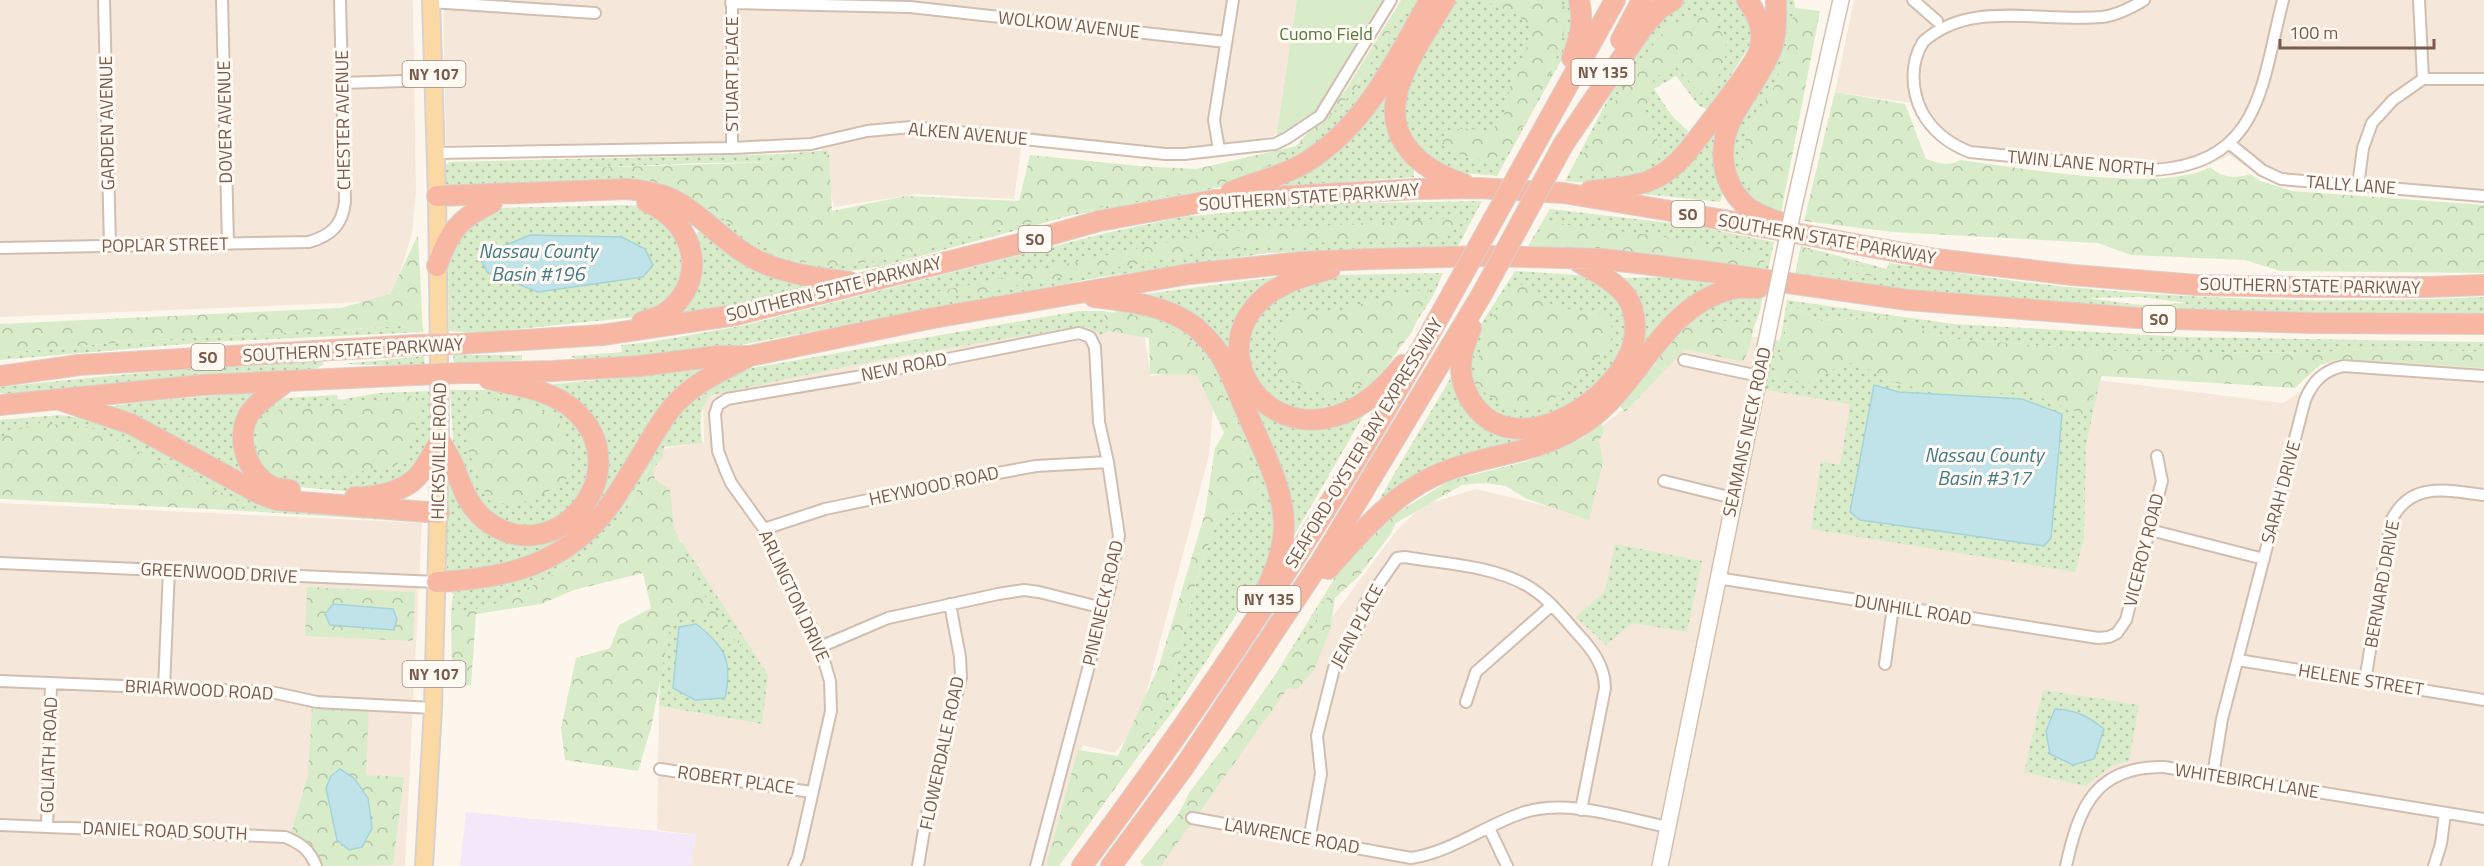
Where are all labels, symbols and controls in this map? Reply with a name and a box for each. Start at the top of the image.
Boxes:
street label: WOLKOW AVENUE [997,4,1141,45]
scale bar [2280,12,2434,50]
street label: STUART PLACE [718,16,745,132]
text: 100 m [2289,19,2338,46]
park label: Cuomo Field [1279,20,1373,47]
street label: CHESTER AVENUE [328,50,357,190]
street label: GARDEN AVENUE [92,55,121,191]
road number: NY 135 [1572,59,1634,85]
street label: DOVER AVENUE [210,60,239,184]
road number: NY 107 [402,61,466,87]
street label: ALKEN AVENUE [907,115,1029,152]
street label: TWIN LANE NORTH [2006,143,2156,182]
street label: TALLY LANE [2305,168,2397,201]
street label: SOUTHERN STATE PARKWAY [1198,175,1420,218]
road number: SO [1672,201,1704,227]
street label: SOUTHERN STATE PARKWAY [1716,206,1939,271]
road number: SO [1018,226,1052,252]
street label: POPLAR STREET [101,230,229,259]
water label: Nassau County Basin #196 [478,235,599,289]
street label: SOUTHERN STATE PARKWAY [723,249,945,328]
street label: SOUTHERN STATE PARKWAY [2199,270,2421,301]
road number: SO [2142,306,2176,332]
street label: SEAFORD-OYSTER BAY EXPRESSWAY [1278,312,1449,573]
street label: SOUTHERN STATE PARKWAY [242,330,464,369]
road number: SO [192,344,224,370]
street label: SEAMANS NECK ROAD [1715,344,1778,519]
street label: NEW ROAD [859,345,949,388]
street label: HICKSVILLE ROAD [424,382,453,520]
street label: SARAH DRIVE [2254,437,2307,546]
water label: Nassau County Basin #317 [1924,439,2045,493]
street label: HEYWOOD ROAD [866,459,1001,512]
street label: VICEROY ROAD [2116,490,2171,609]
street label: BERNARD DRIVE [2357,518,2406,650]
street label: ARLINGTON DRIVE [752,525,837,666]
street label: PINENECK ROAD [1075,537,1130,668]
street label: GREENWOOD DRIVE [140,555,298,590]
street label: JEAN PLACE [1323,579,1390,673]
road number: NY 135 [1238,586,1300,612]
street label: DUNHILL ROAD [1853,587,1974,632]
street label: HELENE STREET [2297,656,2426,703]
road number: NY 107 [402,661,466,687]
street label: BRIARWOOD ROAD [124,672,274,707]
street label: FLOWERDALE ROAD [912,674,971,832]
street label: GOLIATH ROAD [33,696,64,814]
street label: WHITEBIRCH LANE [2173,756,2321,805]
street label: ROBERT PLACE [676,758,796,801]
street label: LAWRENCE ROAD [1222,810,1362,861]
street label: DANIEL ROAD SOUTH [82,814,248,847]

